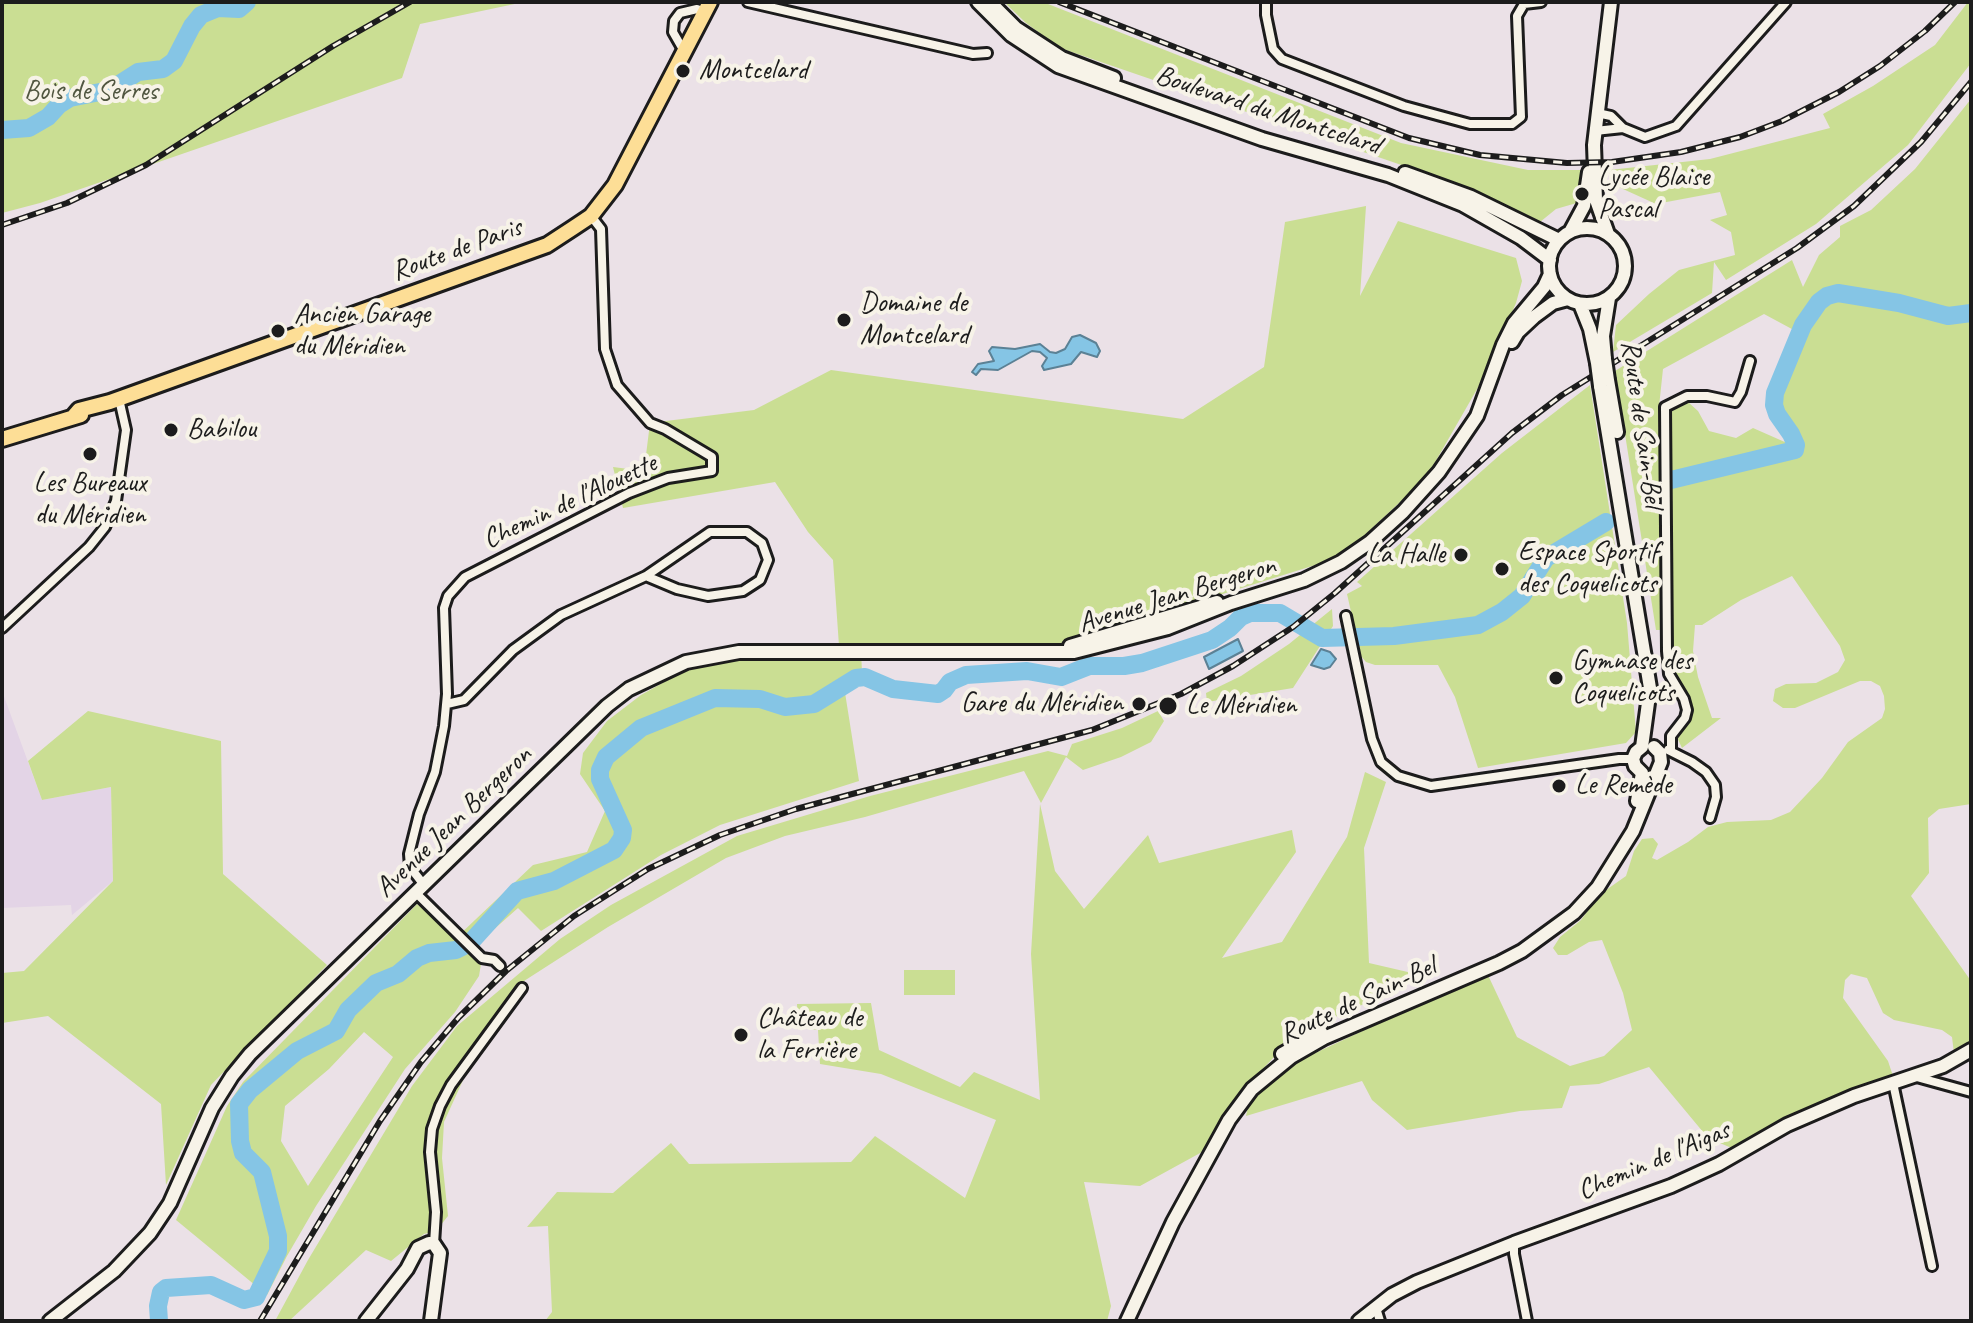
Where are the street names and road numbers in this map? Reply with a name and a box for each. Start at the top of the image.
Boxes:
street label: Boulevard du Montcelard [1151,59,1385,163]
street label: Route de Paris [387,211,527,289]
street label: Route de Sain-Bel [1613,338,1669,510]
street label: Chemin de l'Alouette [478,447,662,557]
street label: Avenue Jean Bergeron [1074,549,1280,641]
street label: Avenue Jean Bergeron [369,739,539,905]
street label: Route de Sain-Bel [1275,950,1441,1052]
street label: Chemin de l'Aigas [1573,1114,1735,1208]

